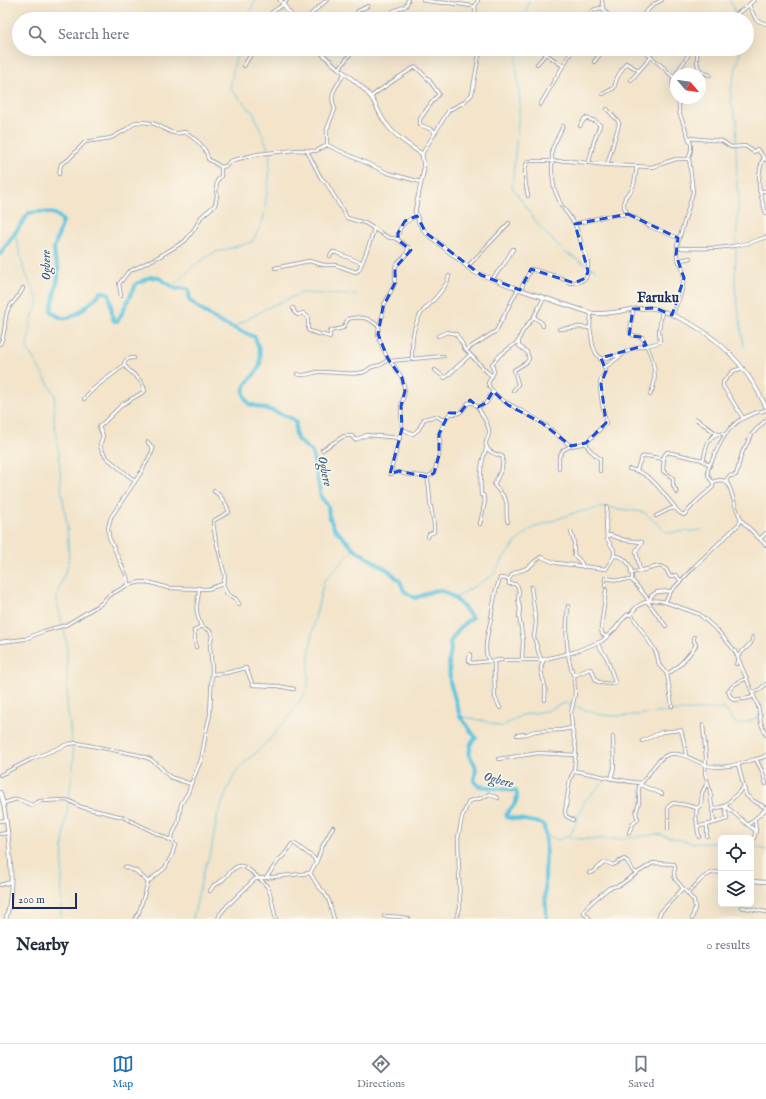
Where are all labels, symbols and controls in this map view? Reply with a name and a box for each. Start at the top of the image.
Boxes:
search box [12,12,754,56]
icon: search [26,23,48,45]
text: Search here [58,25,129,44]
north arrow [670,68,706,104]
water label: Ogbere [38,249,56,280]
district label: Faruku [637,289,680,307]
water label: Ogbere [312,455,336,489]
water label: Ogbere [481,768,516,794]
map controls [718,835,754,907]
button: locate [718,835,754,871]
button: layers [718,871,754,907]
scale bar [12,891,77,910]
text: 200 m [18,893,45,907]
text: Nearby [16,935,69,956]
text: 0 results [706,937,750,954]
tab: Map [112,1053,134,1091]
tab: Directions [357,1053,405,1091]
tab: Saved [628,1053,654,1091]

